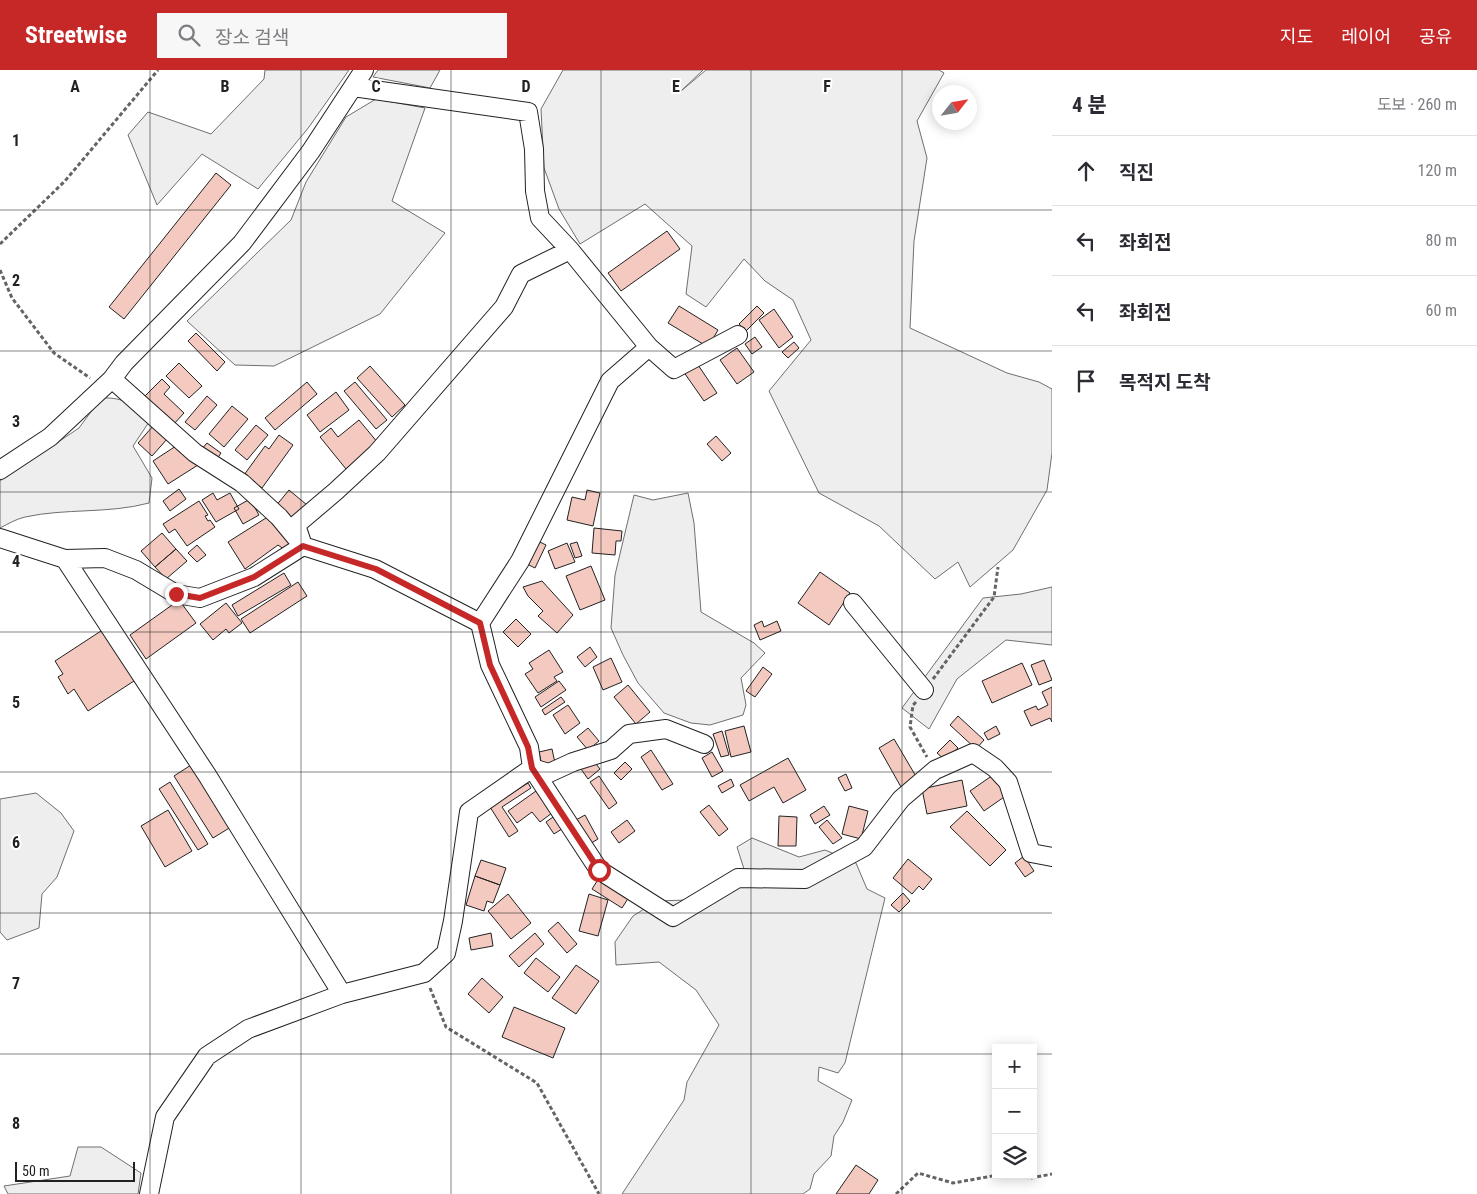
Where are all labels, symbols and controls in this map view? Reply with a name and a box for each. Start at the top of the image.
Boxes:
search box [157,13,507,58]
text: Streetwise [25,21,127,49]
icon: search [175,21,203,49]
text: 장소 검색 [215,26,289,49]
text: 지도 [1280,26,1313,47]
text: 레이어 [1341,26,1391,47]
text: 공유 [1419,26,1452,47]
text: A [70,77,80,96]
text: B [221,77,230,96]
text: C [371,77,381,96]
text: D [521,77,531,96]
text: E [672,77,680,96]
text: F [823,77,831,96]
north arrow [932,85,977,130]
text: 4 분 [1072,93,1107,117]
text: 도보 · 260 m [1377,95,1457,114]
text: 1 [12,131,20,150]
icon: ahead [1072,157,1100,185]
text: 직진 [1119,161,1154,184]
text: 120 m [1418,161,1457,180]
icon: left [1072,227,1100,255]
text: 좌회전 [1119,231,1171,254]
text: 80 m [1425,231,1457,250]
text: 2 [12,271,20,290]
icon: left [1072,297,1100,325]
text: 좌회전 [1119,301,1171,324]
text: 60 m [1425,301,1457,320]
icon: arrive [1072,367,1100,395]
text: 목적지 도착 [1119,371,1211,394]
text: 3 [12,412,20,431]
text: 4 [12,552,20,571]
route end [165,583,188,606]
text: 5 [12,693,20,712]
text: 6 [12,833,20,852]
route start [588,859,611,882]
text: 7 [12,974,20,993]
map controls [992,1044,1037,1179]
button: + [992,1044,1037,1089]
button: − [992,1089,1037,1134]
text: 8 [12,1114,20,1133]
button: layers [992,1134,1037,1179]
scale bar [15,1159,135,1182]
text: 50 m [22,1163,50,1179]

